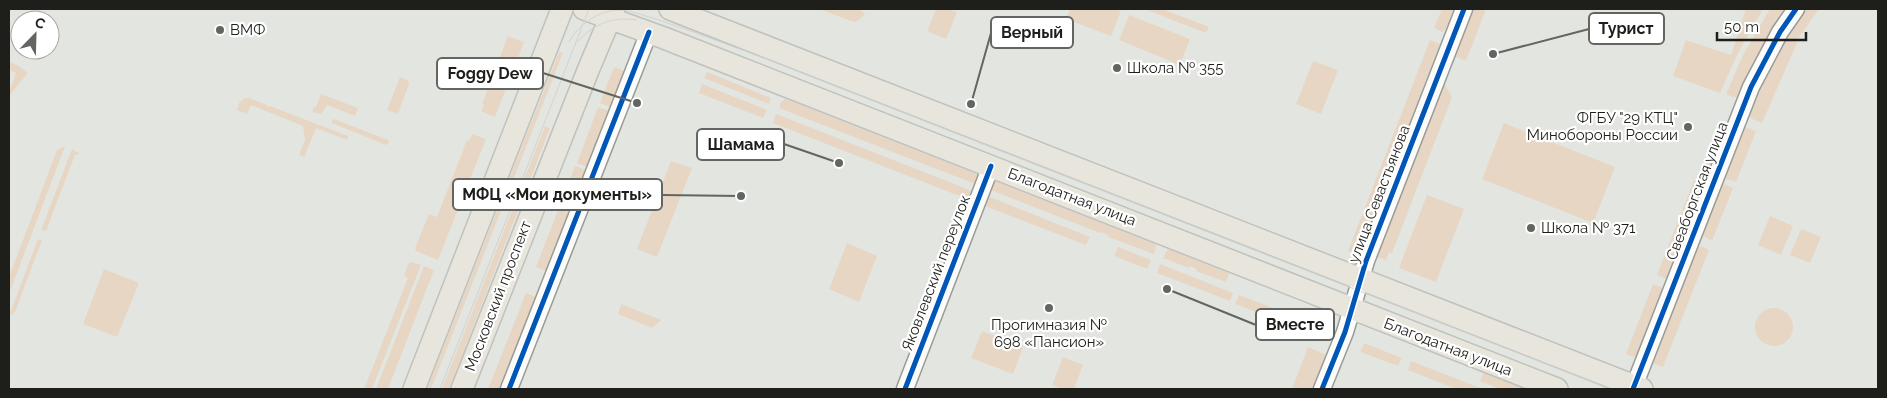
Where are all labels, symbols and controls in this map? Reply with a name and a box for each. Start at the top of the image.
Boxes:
north arrow [10,10,60,60]
scale bar [1717,10,1806,42]
callout: Турист [1589,13,1664,44]
text: С [33,14,48,32]
callout: Верный [991,17,1073,48]
text: 50 m [1724,18,1759,36]
text: Турист [1599,19,1653,38]
place label: ВМФ [230,21,265,39]
text: Верный [1001,23,1063,42]
marker: ВМФ [214,24,226,36]
callout: Foggy Dew [437,58,543,89]
place label: Школа № 355 [1127,59,1223,77]
marker: Школа № 355 [1111,62,1123,74]
text: Foggy Dew [447,64,533,83]
place label: ФГБУ "29 КТЦ" Минобороны России [1527,109,1678,144]
street label: Свеаборгская улица [1662,119,1732,263]
marker: ФГБУ "29 КТЦ" Минобороны России [1682,121,1694,133]
street label: улица Севастьянова [1344,123,1414,265]
callout: Шамама [697,129,784,160]
text: Шамама [708,135,774,154]
street label: Благодатная улица [1005,164,1139,230]
callout: МФЦ «Мои документы» [453,179,662,210]
text: МФЦ «Мои документы» [462,185,652,204]
street label: Яковлевский переулок [898,192,974,353]
street label: Московский проспект [461,218,535,374]
place label: Школа № 371 [1541,219,1636,237]
marker: Школа № 371 [1525,222,1537,234]
marker: Прогимназия № 698 «Пансион» [1043,302,1055,314]
callout: Вместе [1256,309,1334,340]
street label: Благодатная улица [1381,314,1515,380]
text: Вместе [1266,315,1325,334]
place label: Прогимназия № 698 «Пансион» [991,316,1107,351]

